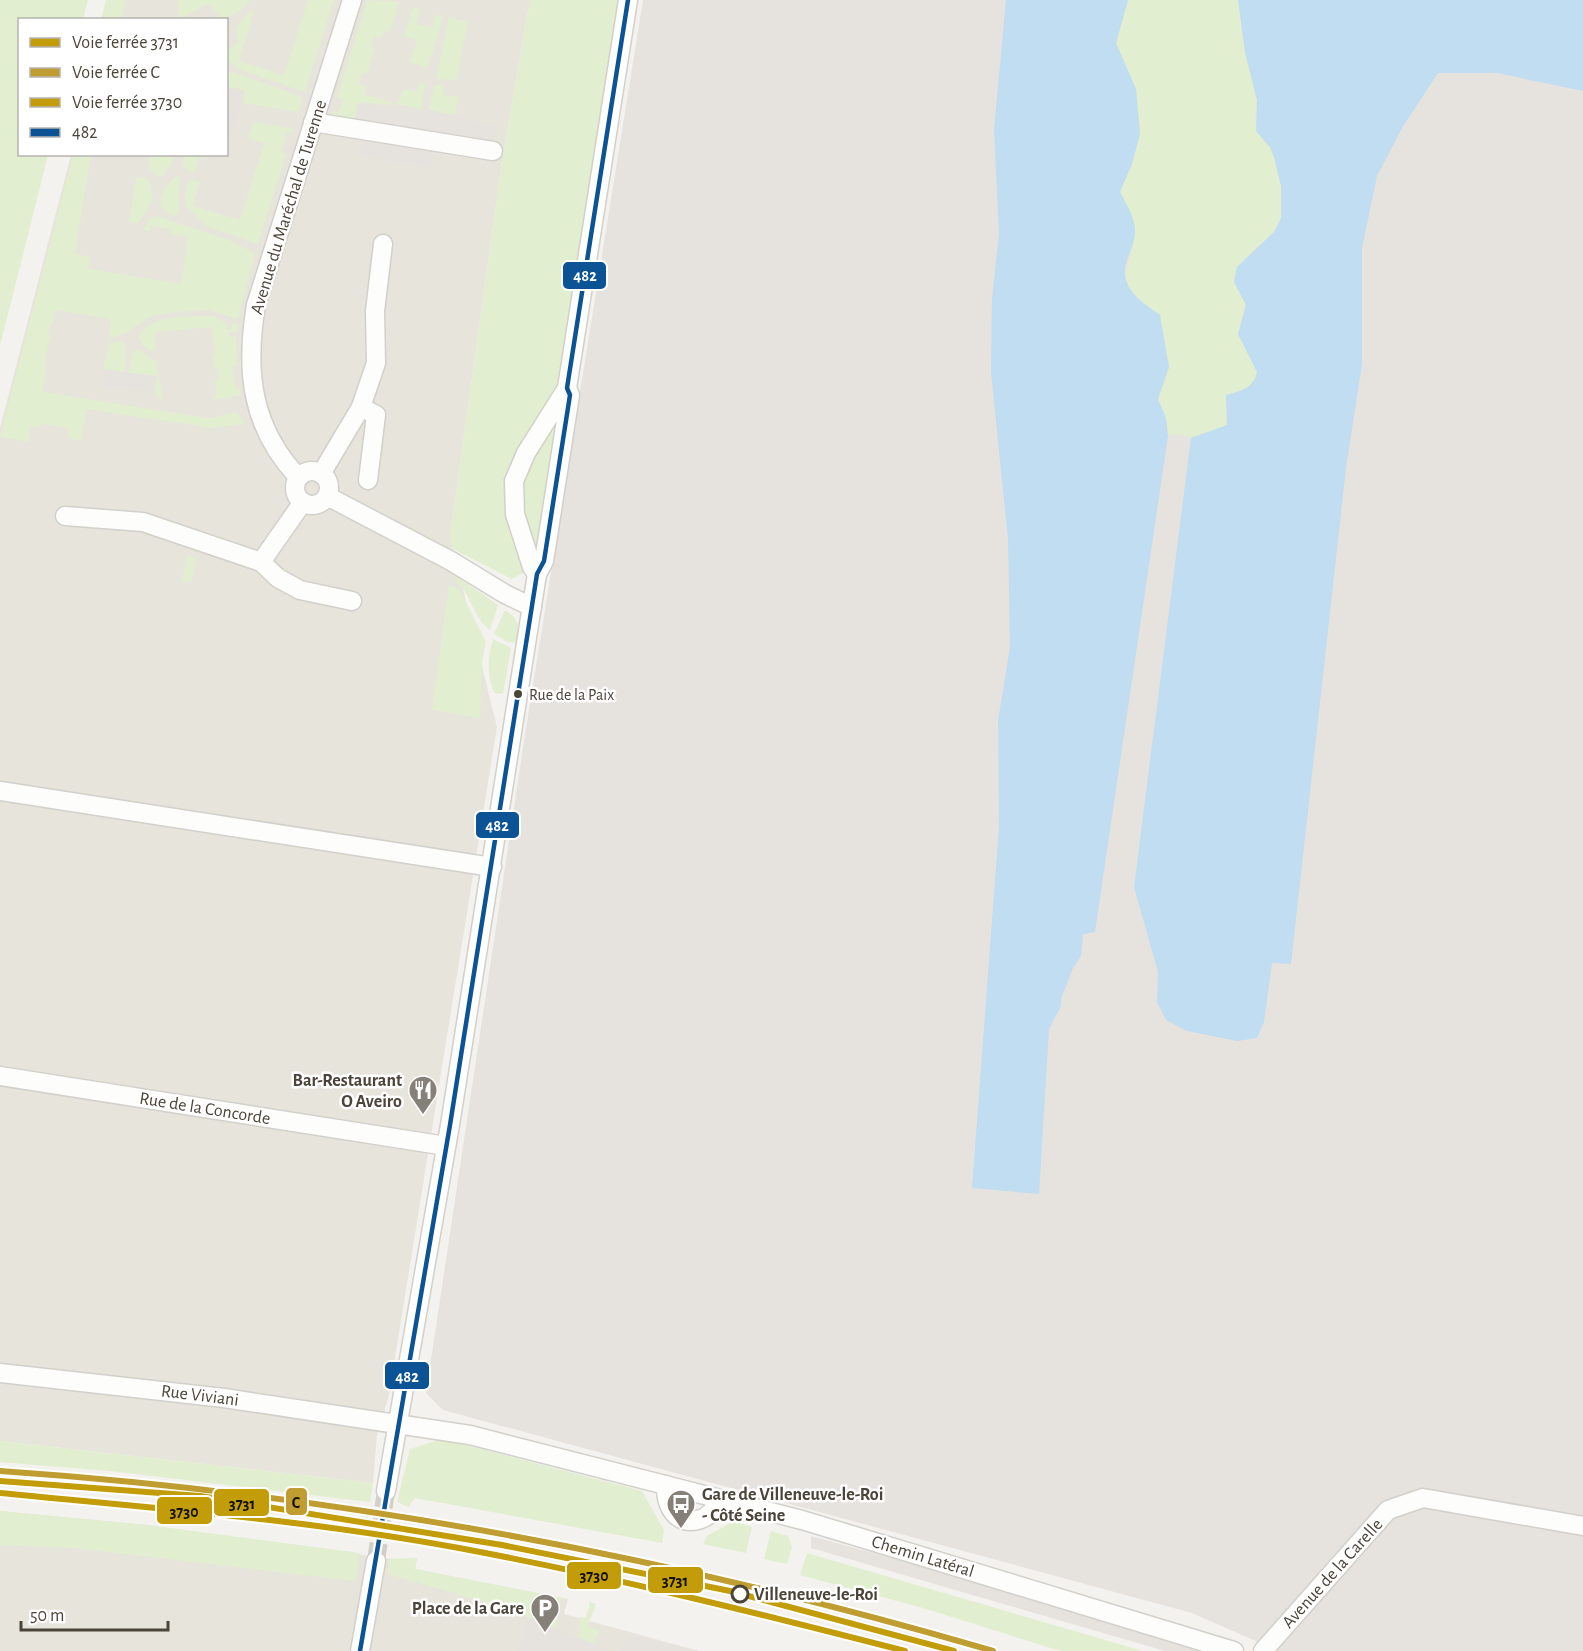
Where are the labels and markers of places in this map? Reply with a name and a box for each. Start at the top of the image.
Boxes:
place label: Rue de la Paix [529,687,614,703]
marker: Rue de la Paix [512,688,524,700]
place label: Bar-Restaurant O Aveiro [293,1072,402,1111]
restaurant icon: Bar-Restaurant O Aveiro [407,1074,439,1116]
place label: Gare de Villeneuve-le-Roi - Côté Seine [702,1486,883,1525]
bus stop icon: Gare de Villeneuve-le-Roi - Côté Seine [665,1488,697,1530]
marker: Villeneuve-le-Roi [731,1585,749,1603]
place label: Villeneuve-le-Roi [754,1586,878,1604]
parking icon: Place de la Gare [529,1592,561,1634]
place label: Place de la Gare [412,1600,524,1618]

